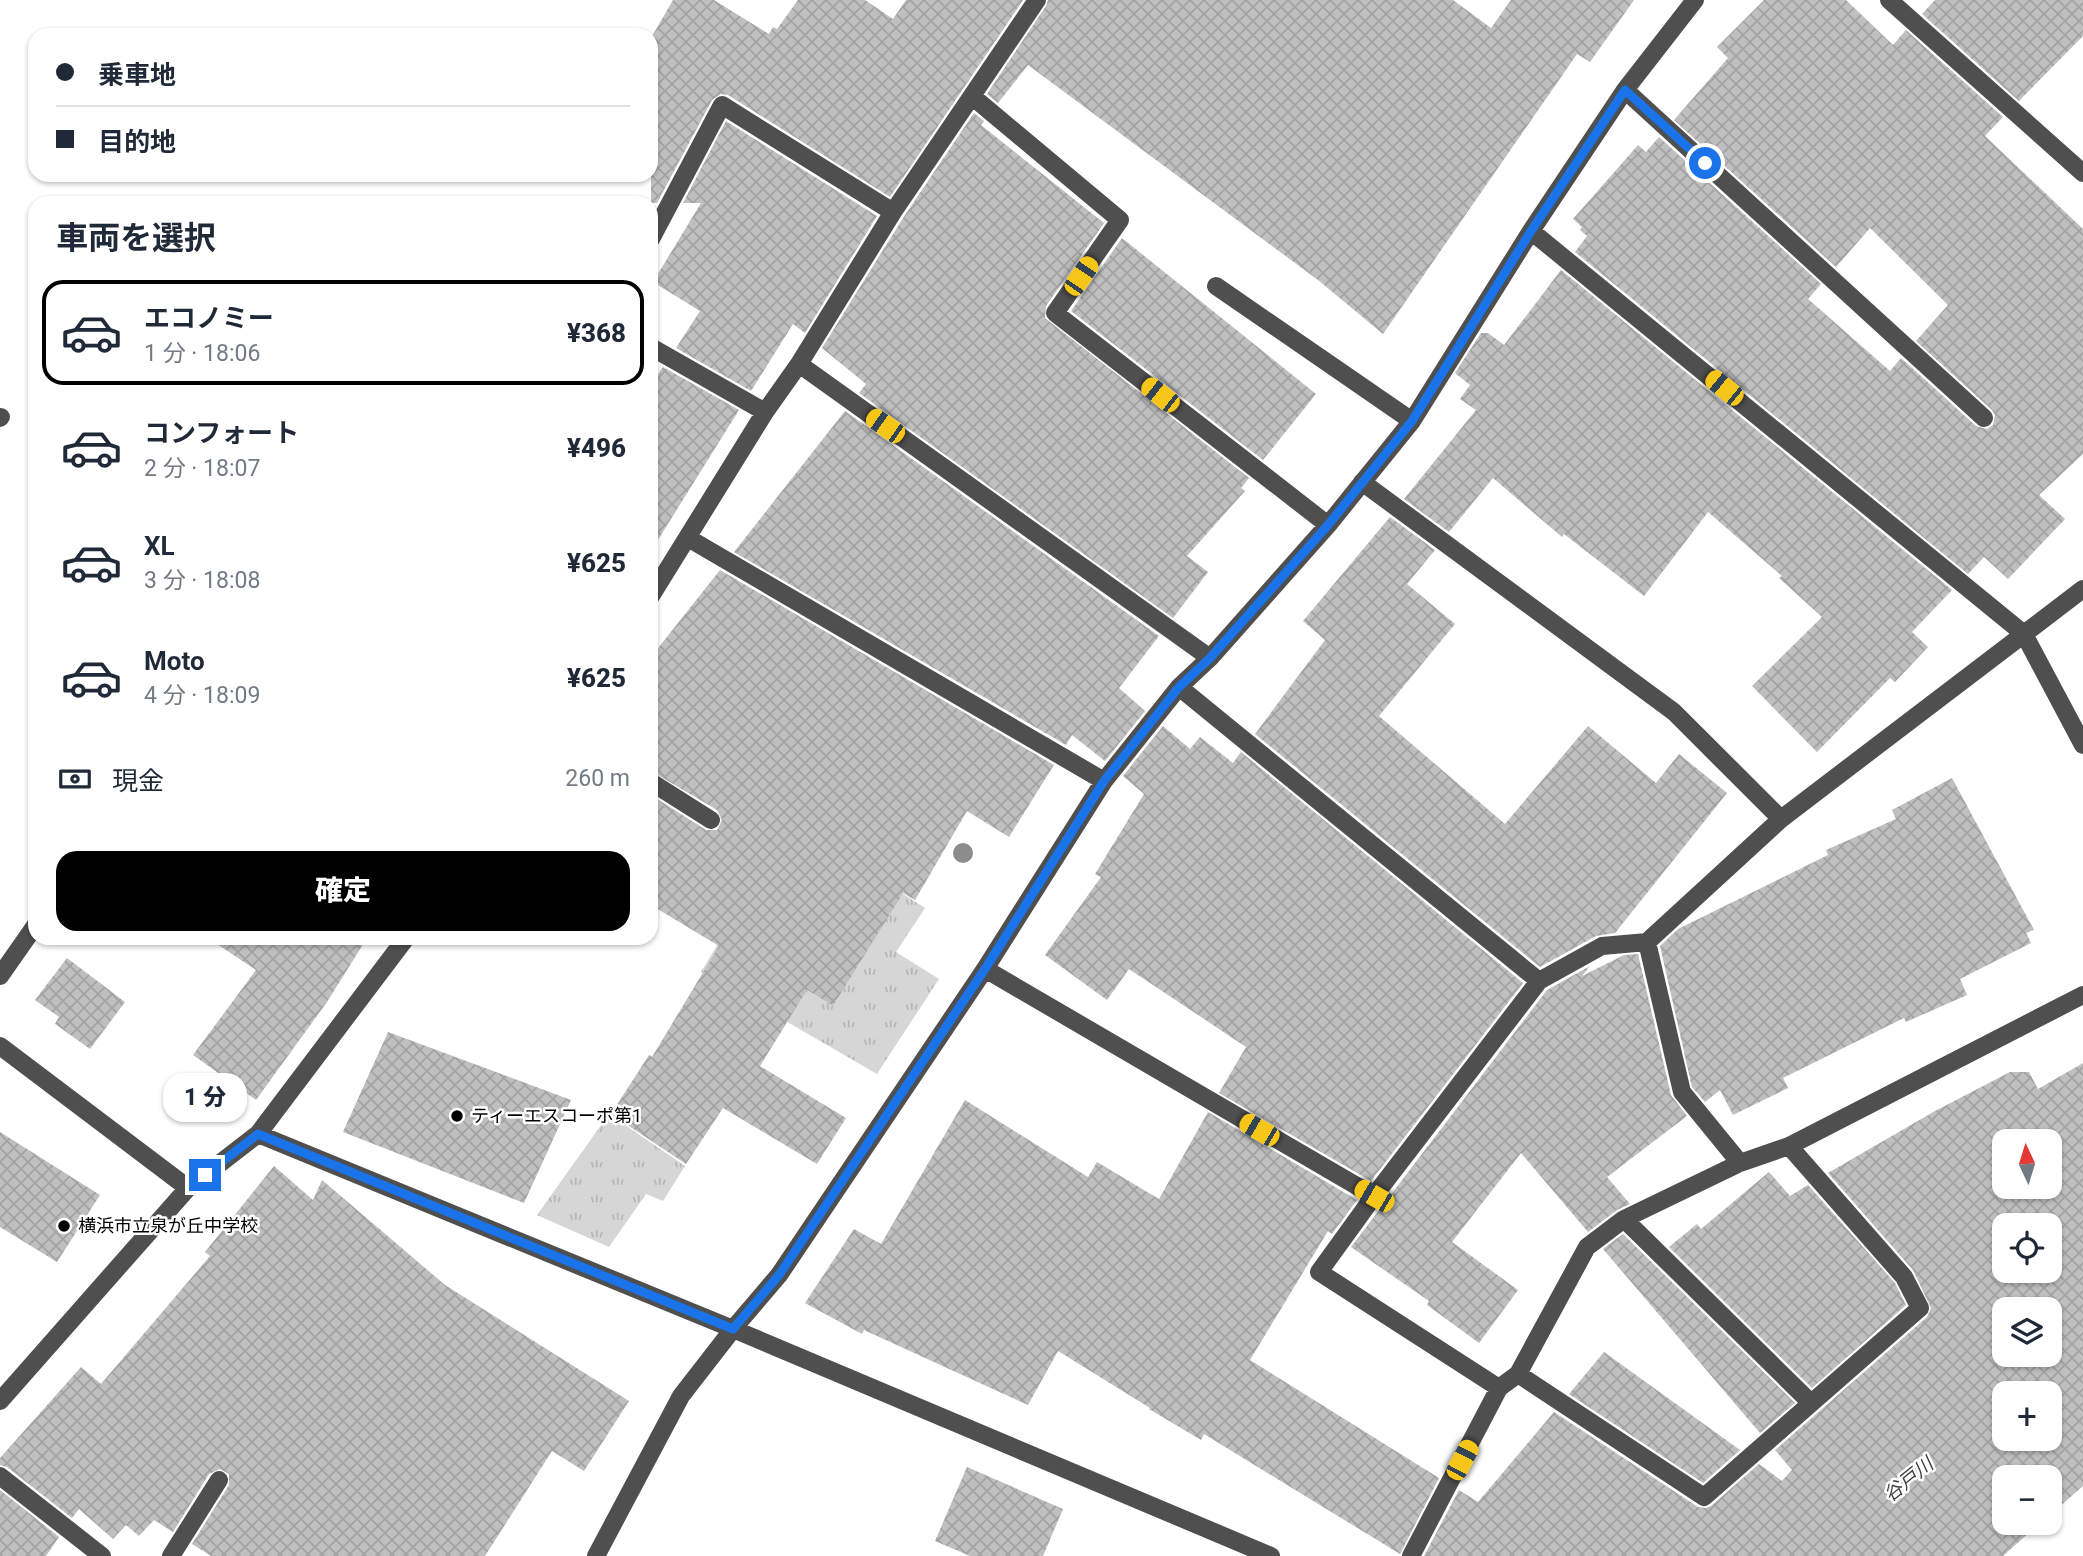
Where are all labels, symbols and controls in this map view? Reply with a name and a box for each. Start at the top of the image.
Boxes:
text: 乗車地 [98,60,176,90]
text: 目的地 [98,127,176,157]
route start [1689,147,1721,179]
text: 車両を選択 [56,219,216,257]
car [1061,253,1102,299]
icon: car [60,301,123,364]
text: エコノミー [144,303,274,333]
text: ¥368 [567,318,626,348]
text: 1 分 · 18:06 [144,340,260,367]
car [1702,367,1747,409]
car [1137,374,1184,416]
car [862,405,909,447]
icon: car [60,416,123,479]
text: コンフォート [144,418,299,448]
text: ¥496 [567,433,626,463]
text: 2 分 · 18:07 [144,455,260,482]
icon: car [60,531,123,594]
text: XL [144,531,175,561]
text: ¥625 [567,548,626,578]
text: 3 分 · 18:08 [144,567,260,594]
icon: car [60,646,123,709]
text: Moto [144,646,205,676]
text: ¥625 [567,663,626,693]
text: 4 分 · 18:09 [144,682,260,709]
icon: cash [56,760,94,798]
text: 260 m [565,765,630,792]
text: 現金 [112,766,164,796]
button: 確定 [56,851,630,931]
callout: 1 分 [163,1074,247,1122]
text: 1 分 [184,1084,226,1111]
place label: ティーエスコーポ第1 [471,1105,642,1126]
marker: ティーエスコーポ第1 [449,1108,465,1124]
car [1236,1110,1283,1150]
north arrow [1992,1129,2062,1199]
map controls [1992,1129,2062,1535]
route end [189,1159,221,1191]
car [1351,1176,1398,1216]
button: locate [1992,1213,2062,1283]
place label: 横浜市立泉が丘中学校 [78,1215,258,1236]
marker: 横浜市立泉が丘中学校 [56,1218,72,1234]
button: layers [1992,1297,2062,1367]
button: + [1992,1381,2062,1451]
car [1443,1437,1482,1483]
water label: 谷戸川 [1879,1451,1939,1506]
button: − [1992,1465,2062,1535]

